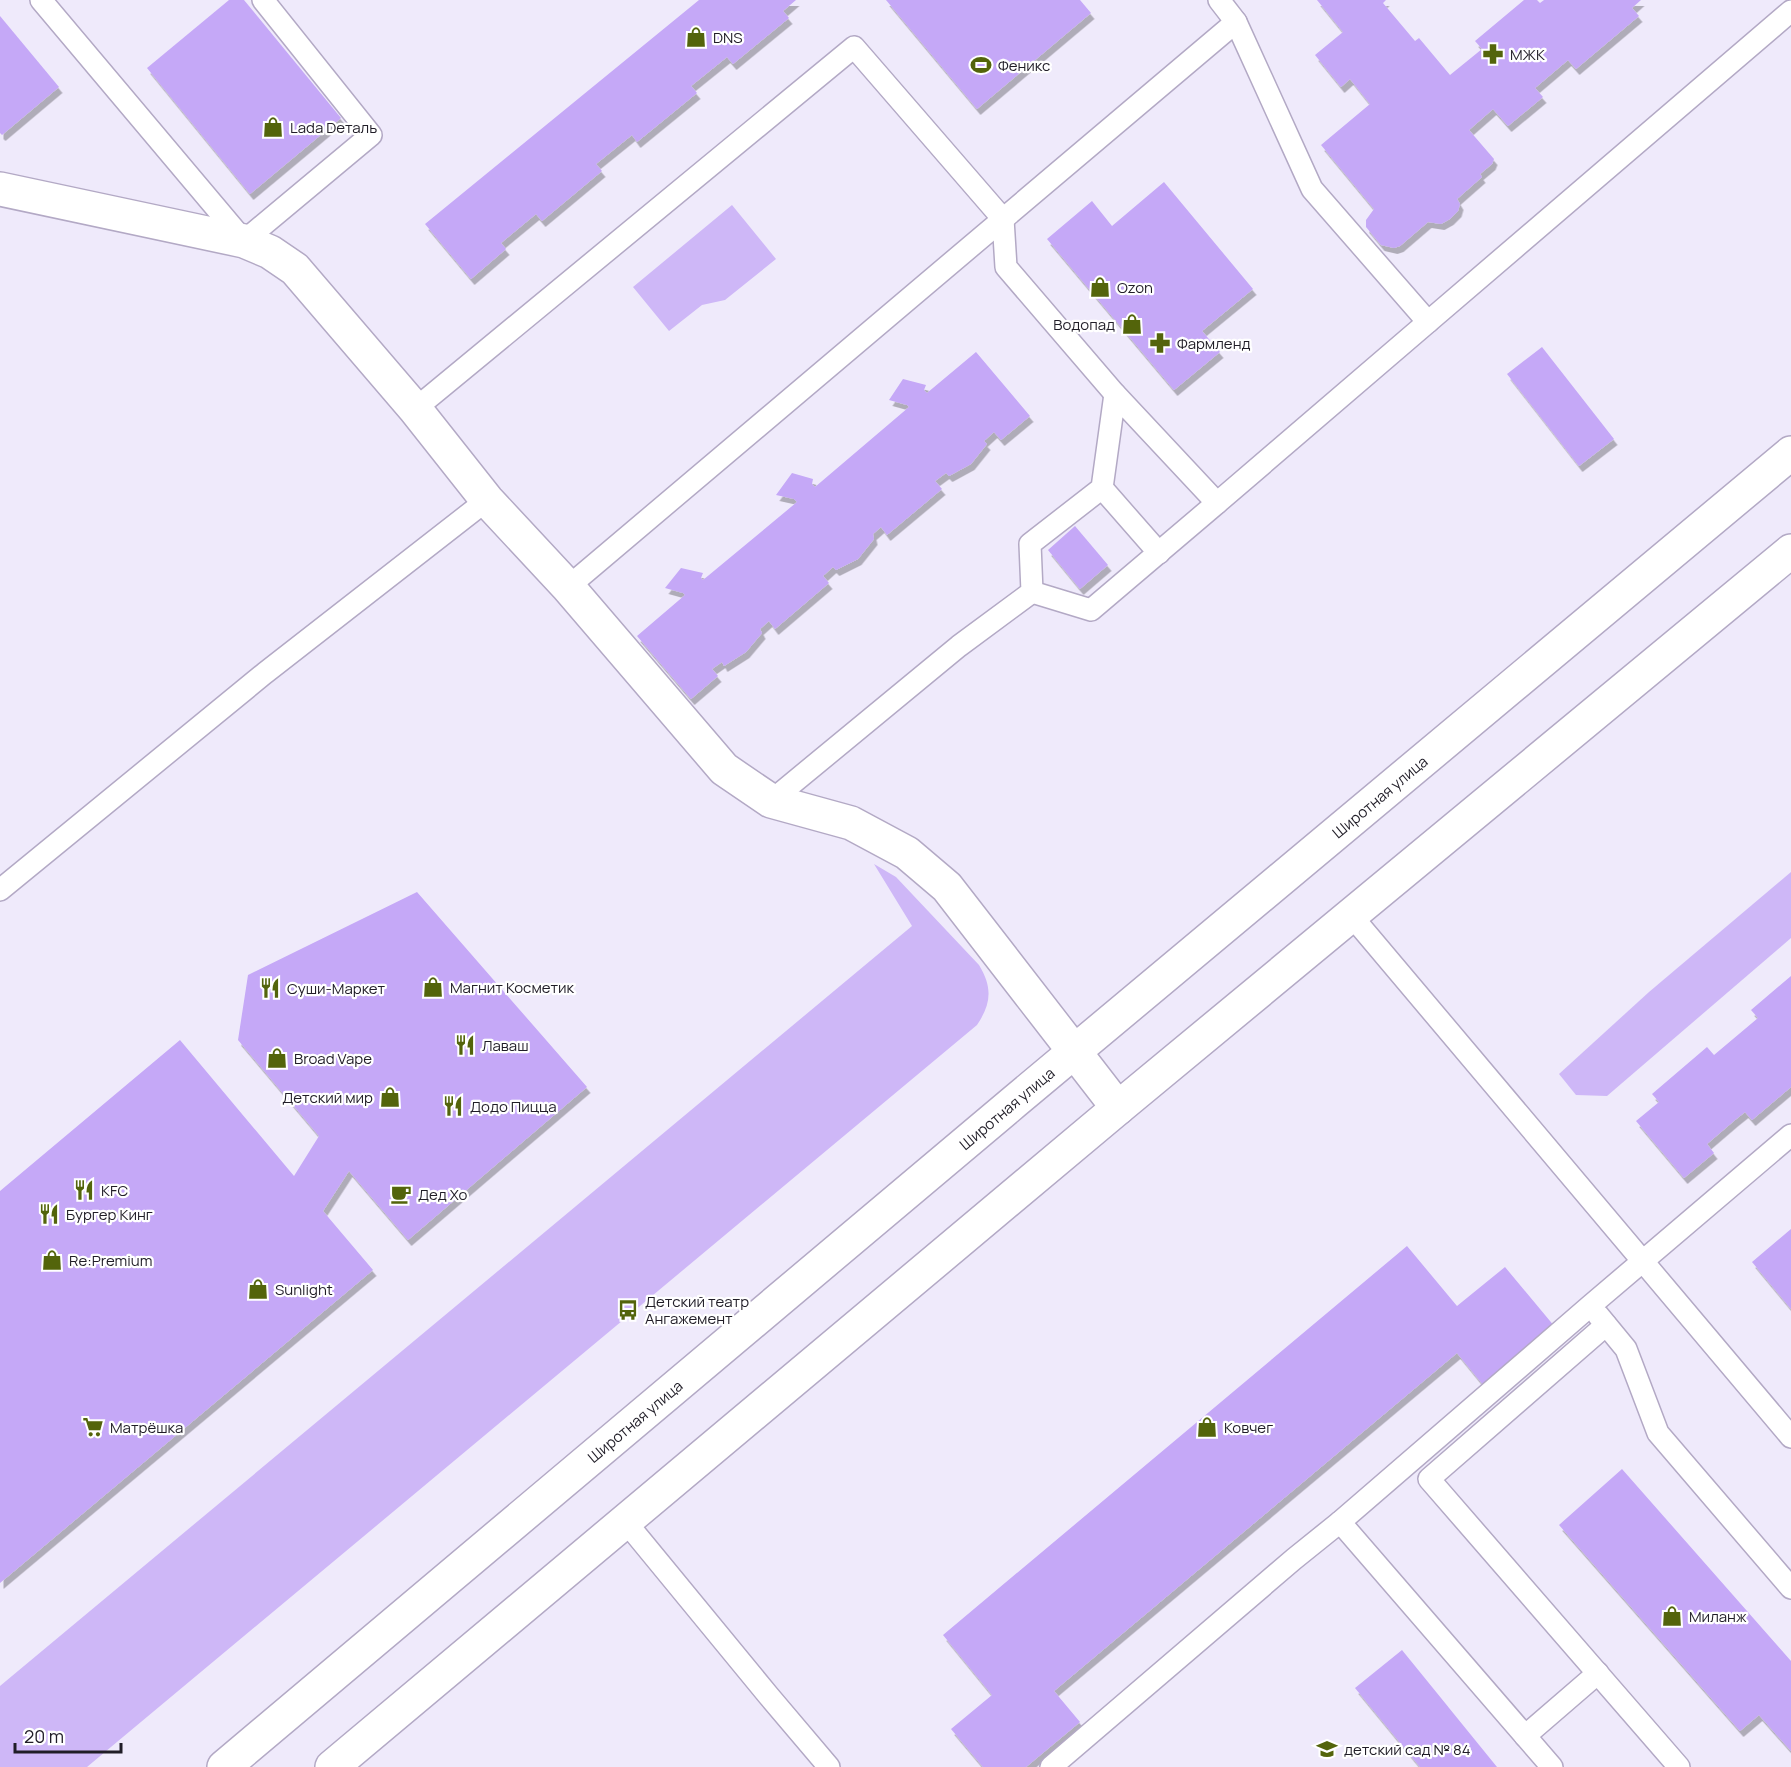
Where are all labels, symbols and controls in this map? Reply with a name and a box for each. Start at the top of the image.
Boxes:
shop icon: DNS [684,25,708,49]
place label: DNS [713,27,743,48]
pharmacy icon: МЖК [1481,42,1505,66]
place label: МЖК [1510,44,1545,65]
sports icon: Феникс [969,53,993,77]
place label: Феникс [998,55,1050,76]
shop icon: Lada Dеталь [261,115,285,139]
place label: Lada Dеталь [290,117,377,138]
shop icon: Ozon [1088,275,1112,299]
place label: Ozon [1117,277,1153,298]
shop icon: Водопад [1120,312,1144,336]
place label: Водопад [1053,314,1115,335]
pharmacy icon: Фармленд [1148,331,1172,355]
place label: Фармленд [1177,333,1251,354]
street label: Широтная улица [1327,751,1432,843]
shop icon: Магнит Косметик [421,975,445,999]
restaurant icon: Суши-Маркет [258,976,282,1000]
place label: Магнит Косметик [450,977,575,998]
place label: Суши-Маркет [287,978,385,999]
restaurant icon: Лаваш [453,1033,477,1057]
place label: Лаваш [482,1035,529,1056]
shop icon: Broad Vape [265,1046,289,1070]
place label: Broad Vape [294,1048,372,1069]
street label: Широтная улица [955,1062,1059,1154]
shop icon: Детский мир [378,1085,402,1109]
place label: Детский мир [282,1087,373,1108]
restaurant icon: Додо Пицца [441,1094,465,1118]
place label: Додо Пицца [470,1096,557,1117]
restaurant icon: KFC [72,1178,96,1202]
place label: KFC [101,1180,128,1201]
cafe icon: Дед Хо [389,1182,413,1206]
place label: Дед Хо [418,1184,468,1205]
restaurant icon: Бургер Кинг [37,1202,61,1226]
place label: Бургер Кинг [66,1204,153,1225]
shop icon: Re:Premium [40,1248,64,1272]
place label: Re:Premium [69,1250,152,1271]
shop icon: Sunlight [246,1277,270,1301]
place label: Sunlight [275,1279,333,1300]
place label: Детский театр Ангажемент [645,1291,749,1329]
bus stop icon: Детский театр Ангажемент [616,1298,640,1322]
street label: Широтная улица [583,1375,687,1467]
supermarket icon: Матрёшка [81,1415,105,1439]
shop icon: Ковчег [1195,1415,1219,1439]
place label: Матрёшка [110,1417,183,1438]
place label: Ковчег [1224,1417,1273,1438]
shop icon: Миланж [1660,1604,1684,1628]
place label: Миланж [1689,1606,1747,1627]
scale bar [15,1716,122,1754]
text: 20 m [24,1724,64,1748]
school or university icon: детский сад № 84 [1315,1737,1339,1761]
place label: детский сад № 84 [1344,1739,1471,1760]

